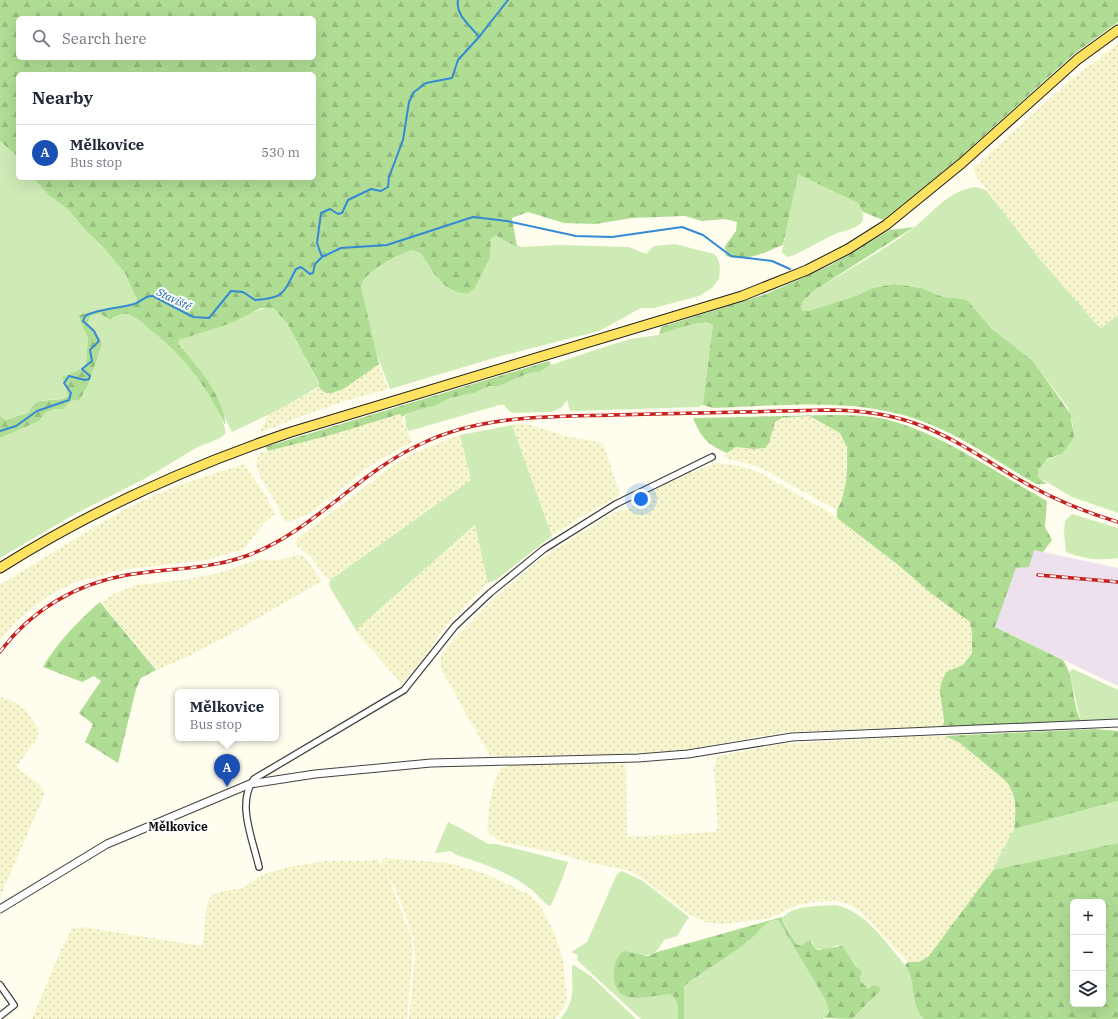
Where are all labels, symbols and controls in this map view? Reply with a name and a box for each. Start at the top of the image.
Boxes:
search box [16,16,316,60]
icon: search [30,27,52,49]
text: Search here [62,29,147,48]
text: Nearby [32,87,93,109]
text: Mělkovice [70,135,144,154]
text: A [40,144,50,161]
text: 530 m [261,144,300,161]
text: Bus stop [70,154,122,171]
water label: Staviště [153,284,195,314]
your location [631,489,651,509]
popup [175,689,279,741]
text: Mělkovice [190,697,264,716]
text: Bus stop [190,716,242,733]
pin: A [214,754,240,787]
district label: Mělkovice [148,819,208,834]
map controls [1070,899,1106,1007]
button: + [1070,899,1106,935]
button: − [1070,935,1106,971]
button: layers [1070,971,1106,1007]

